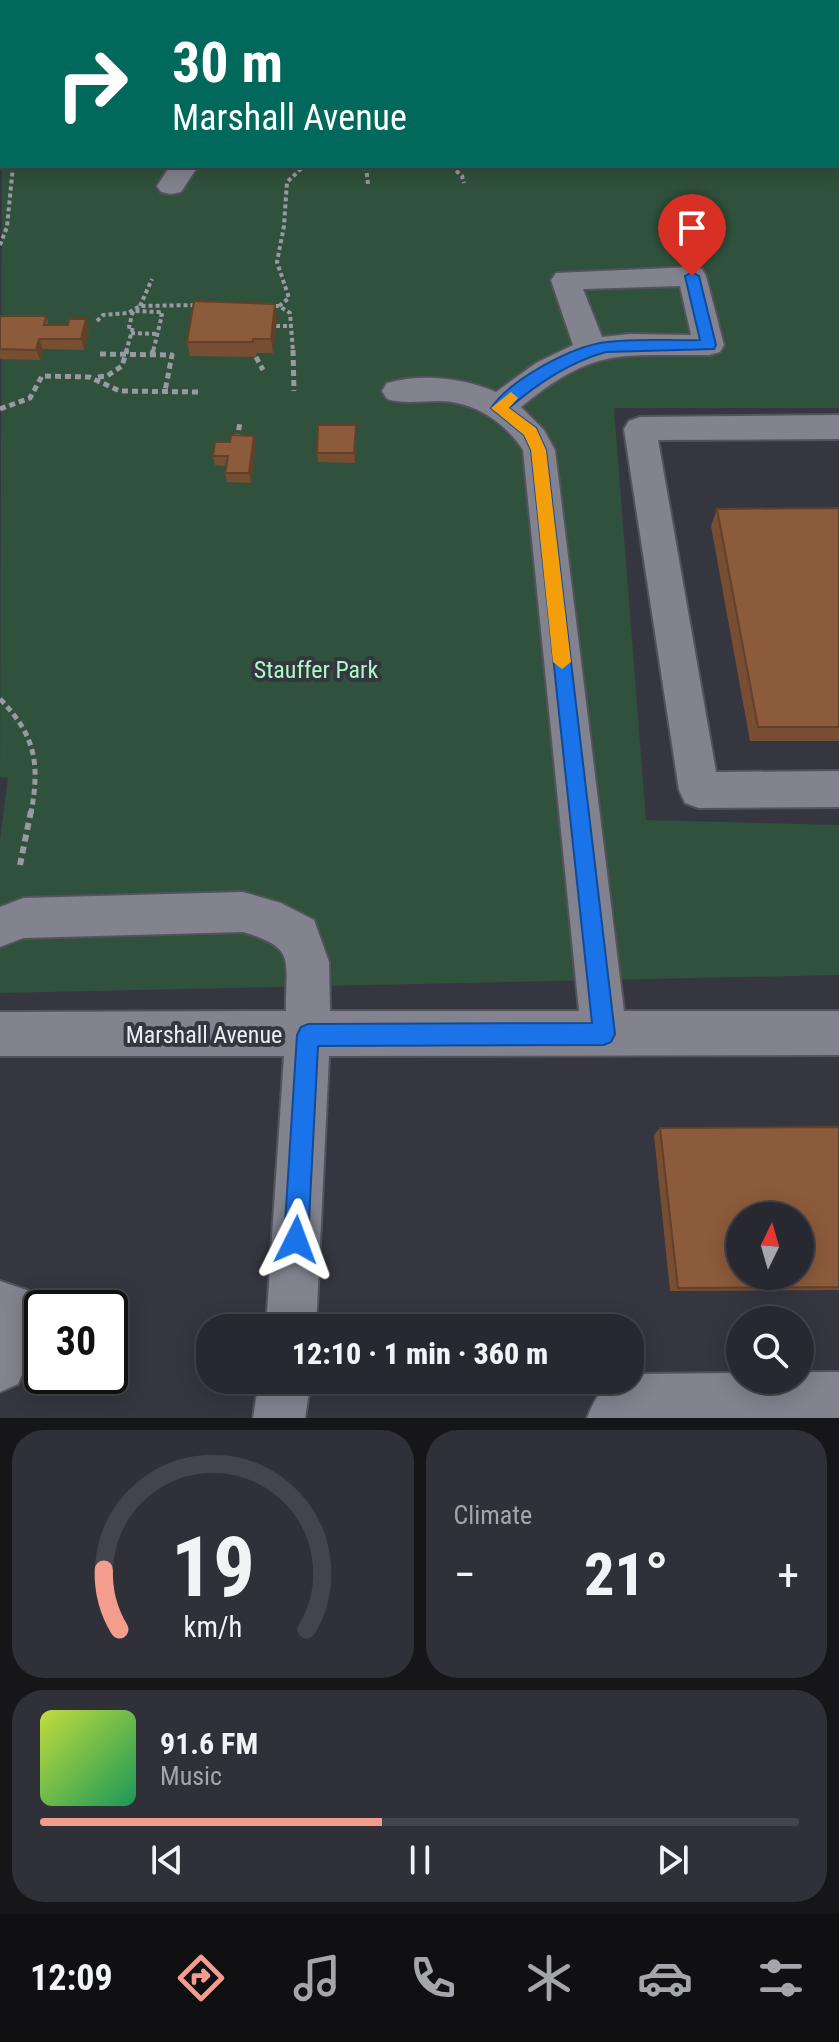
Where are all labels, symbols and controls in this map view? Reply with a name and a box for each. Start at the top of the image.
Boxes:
text: 30 m [172,30,283,96]
icon: right [40,32,144,136]
text: Marshall Avenue [172,97,407,139]
pin [658,194,726,276]
icon: arrive [670,206,714,250]
park label: Stauffer Park [254,656,378,684]
street label: Marshall Avenue [126,1021,282,1049]
position arrow [254,1198,338,1282]
north arrow [726,1202,814,1290]
map controls [726,1202,814,1394]
speed limit sign: 30 [24,1290,128,1394]
button: search [726,1306,814,1394]
text: 12:10 · 1 min · 360 m [292,1336,548,1371]
text: Climate [454,1500,532,1530]
text: 19 [171,1519,255,1616]
text: 21° [584,1539,669,1610]
text: − [454,1549,476,1601]
text: + [777,1549,799,1601]
text: km/h [183,1610,242,1644]
text: 91.6 FM [160,1726,258,1761]
text: Music [160,1761,222,1791]
icon: previous [145,1838,189,1882]
icon: pause [398,1838,442,1882]
icon: next [651,1838,695,1882]
icon: directions [173,1950,229,2006]
icon: music [289,1950,345,2006]
icon: phone [405,1950,461,2006]
icon: climate [521,1950,577,2006]
icon: car [637,1950,693,2006]
icon: filters [753,1950,809,2006]
text: 12:09 [30,1957,113,1999]

